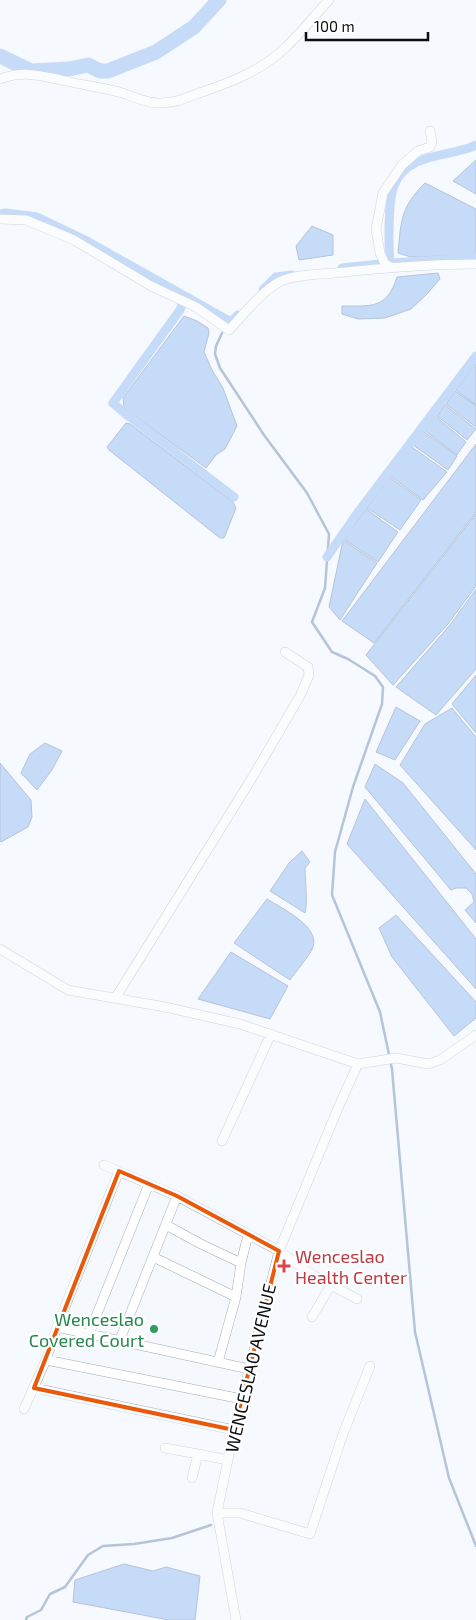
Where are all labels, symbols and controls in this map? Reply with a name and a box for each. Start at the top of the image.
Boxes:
scale bar [306,10,428,42]
text: 100 m [314,17,355,35]
place label: Wenceslao Health Center [295,1245,407,1288]
marker: Wenceslao Health Center [277,1259,291,1273]
street label: WENCESLAO AVENUE [220,1281,280,1455]
place label: Wenceslao Covered Court [29,1308,144,1351]
marker: Wenceslao Covered Court [148,1323,160,1335]

